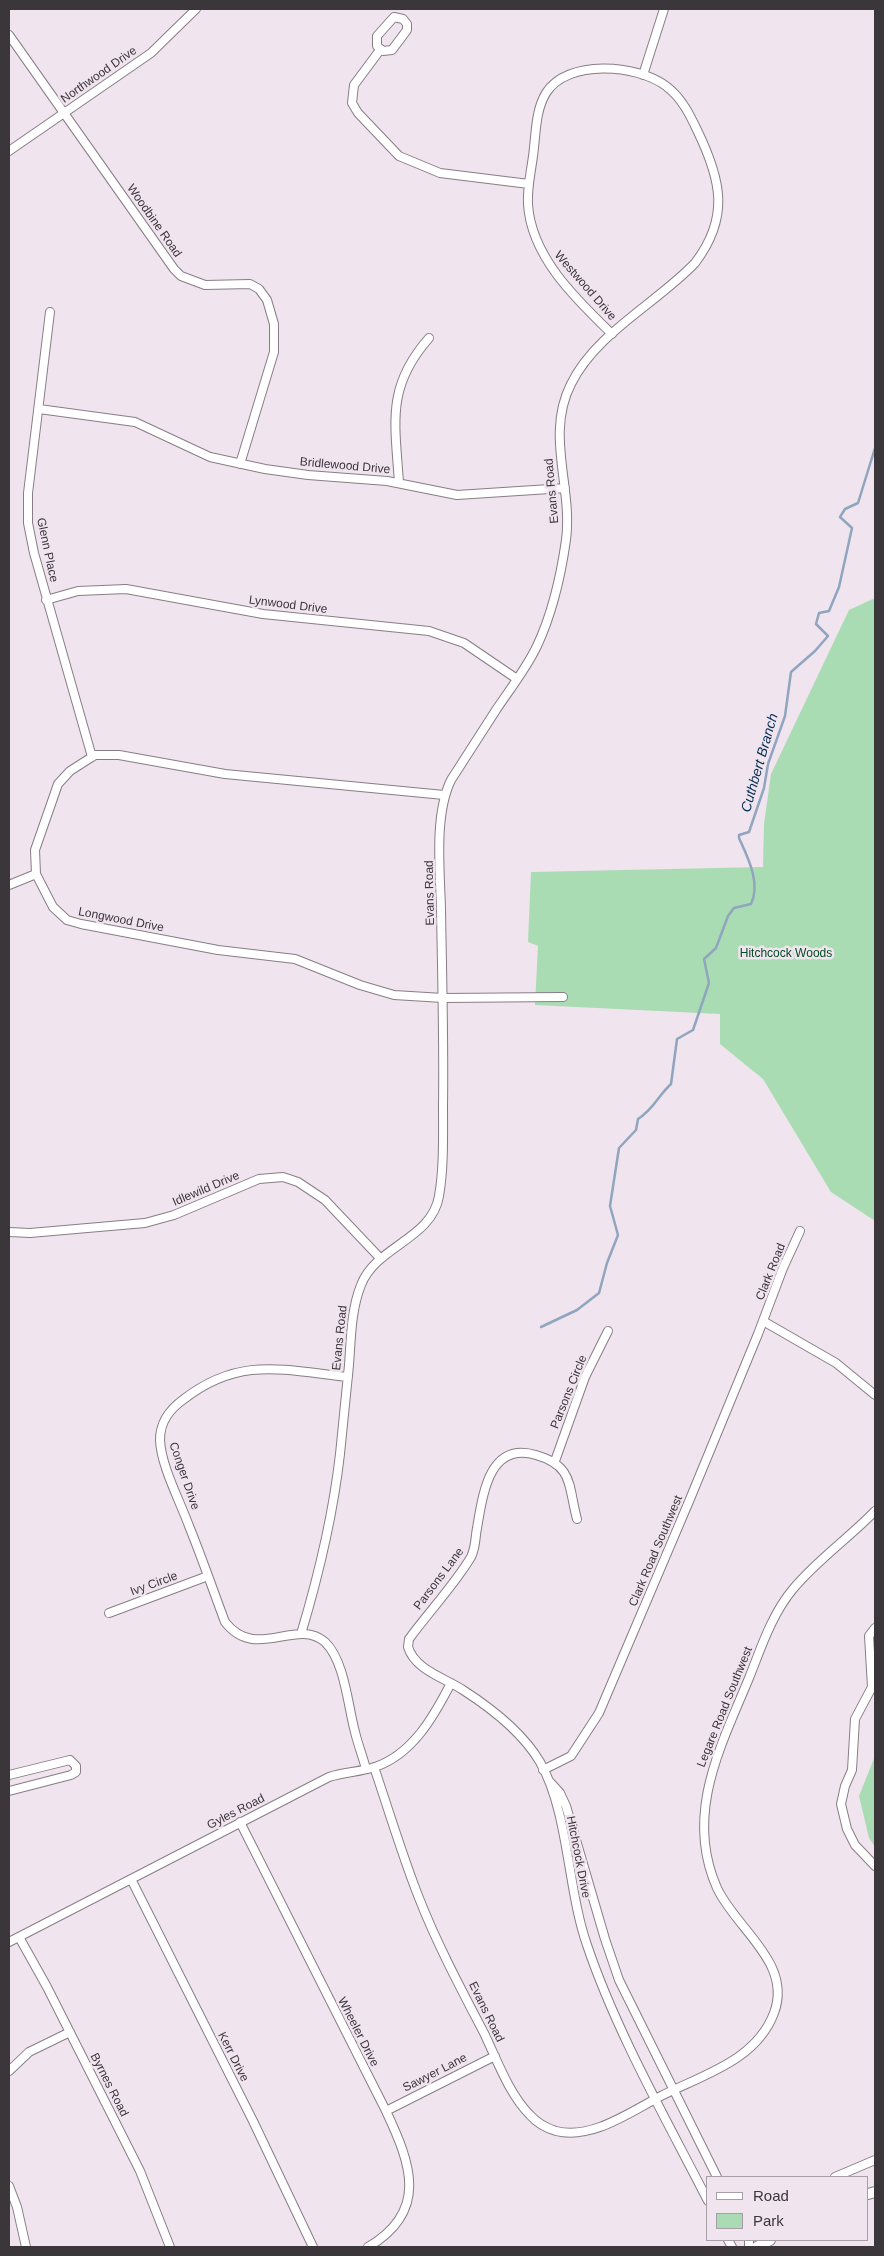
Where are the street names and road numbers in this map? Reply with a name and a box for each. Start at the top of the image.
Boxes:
street label: Northwood Drive [58,43,140,107]
street label: Woodbine Road [123,182,185,260]
street label: Westwood Drive [551,248,619,324]
street label: Bridlewood Drive [299,455,391,477]
street label: Evans Road [542,458,562,524]
street label: Glenn Place [33,517,61,583]
street label: Lynwood Drive [248,593,328,617]
street label: Evans Road [422,860,438,926]
street label: Longwood Drive [77,905,165,935]
street label: Idlewild Drive [170,1168,242,1210]
street label: Clark Road [753,1241,789,1303]
street label: Evans Road [329,1305,351,1371]
street label: Parsons Circle [548,1353,590,1431]
street label: Conger Drive [166,1440,202,1512]
street label: Clark Road Southwest [626,1493,686,1609]
street label: Parsons Lane [411,1545,467,1613]
street label: Ivy Circle [128,1569,180,1599]
street label: Legare Road Southwest [694,1645,756,1769]
street label: Gyles Road [205,1791,267,1833]
street label: Hitchcock Drive [563,1815,593,1899]
street label: Evans Road [465,1979,507,2045]
street label: Wheeler Drive [334,1995,382,2069]
street label: Kerr Drive [214,2030,252,2084]
street label: Byrnes Road [87,2051,131,2119]
street label: Sawyer Lane [401,2051,469,2095]

